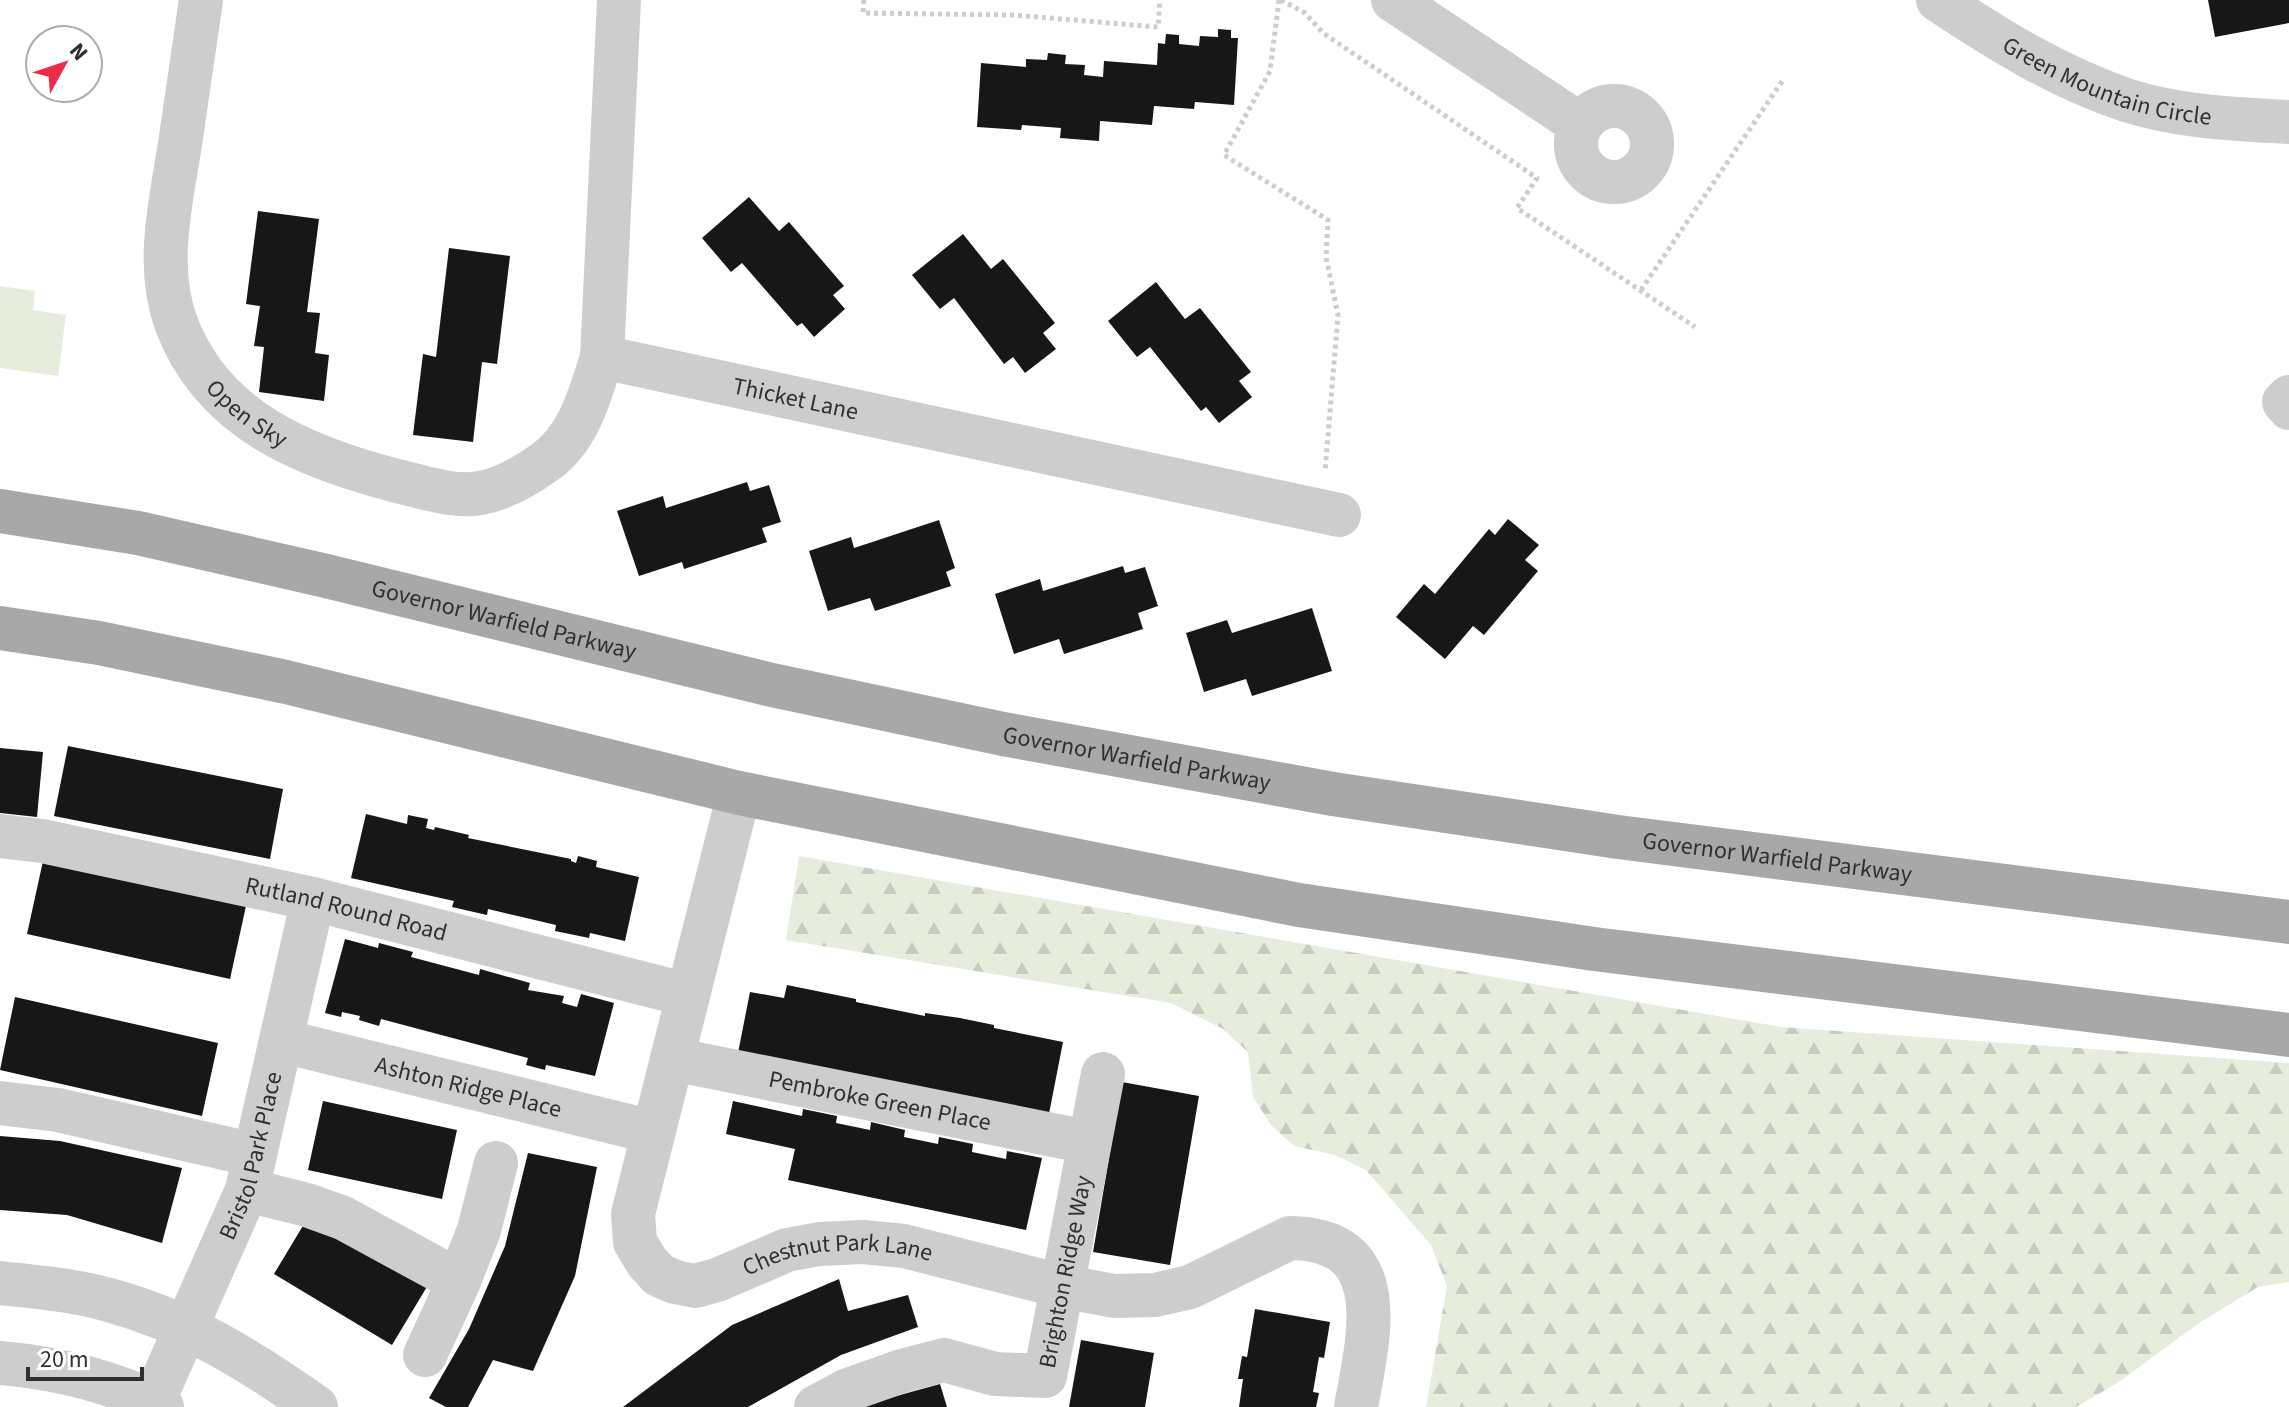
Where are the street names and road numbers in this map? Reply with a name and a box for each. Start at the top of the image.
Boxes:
street label: Green Mountain Circle [1996,27,2213,134]
street label: Thicket Lane [730,368,862,429]
street label: Open Sky [198,371,294,456]
street label: Governor Warfield Parkway [368,570,640,669]
street label: Governor Warfield Parkway [1000,717,1274,800]
street label: Governor Warfield Parkway [1640,823,1914,892]
street label: Rutland Round Road [242,867,451,950]
street label: Ashton Ridge Place [372,1047,565,1126]
street label: Pembroke Green Place [766,1061,994,1140]
street label: Bristol Park Place [210,1068,291,1245]
street label: Brighton Ridge Way [1029,1172,1101,1371]
street label: Chestnut Park Lane [737,1224,937,1285]

